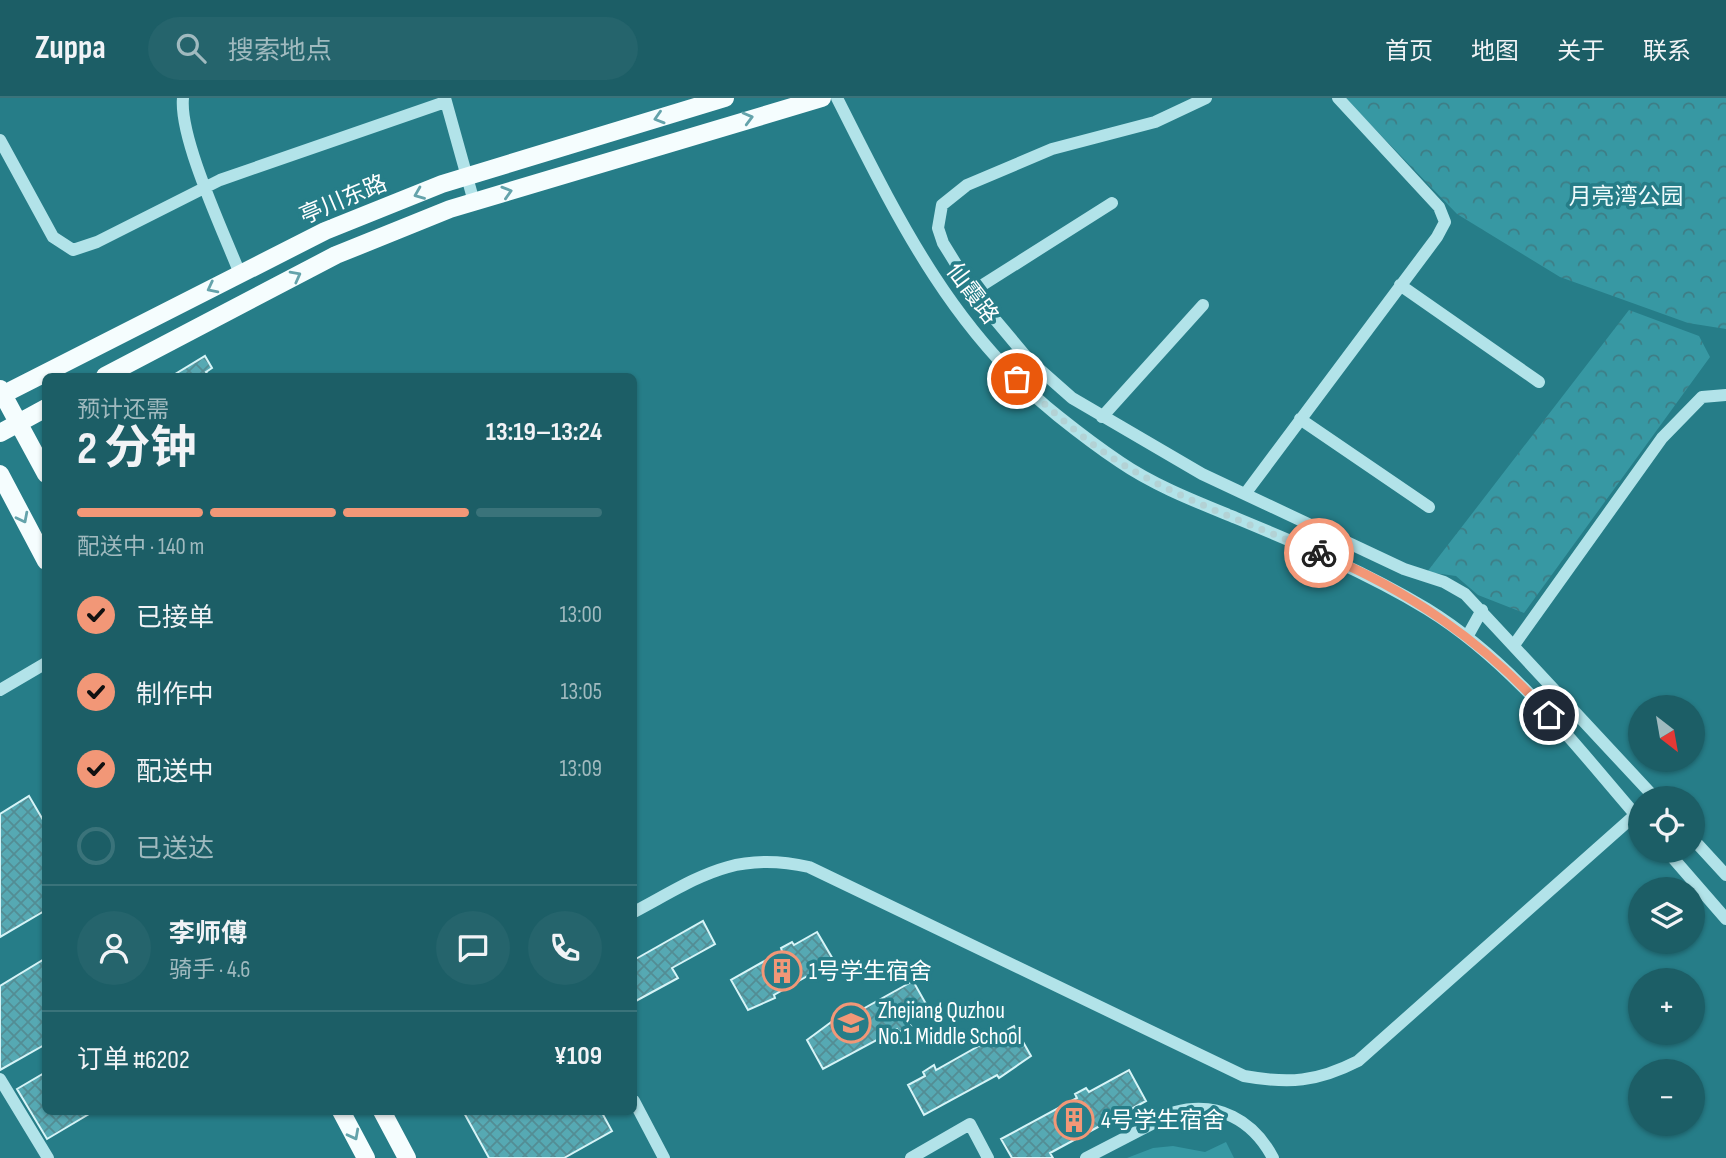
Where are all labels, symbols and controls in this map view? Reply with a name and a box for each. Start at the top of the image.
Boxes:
search box [148,17,638,80]
text: Zuppa [35,28,106,68]
icon: search [172,29,210,67]
text: 搜索地点 [228,36,332,67]
text: 首页 [1385,37,1433,66]
text: 地图 [1471,37,1519,66]
text: 关于 [1557,37,1605,66]
text: 联系 [1643,37,1691,66]
one-way arrow [654,110,666,124]
one-way arrow [742,112,754,127]
street label: 亭川东路 [296,169,391,231]
park label: 月亮湾公园 [1569,183,1684,211]
one-way arrow [414,185,426,199]
one-way arrow [500,185,512,200]
street label: 仙霞路 [940,258,1004,330]
one-way arrow [289,271,301,284]
one-way arrow [207,280,219,294]
pin [987,349,1047,409]
icon: bag [998,360,1036,398]
text: 预计还需 [77,396,169,424]
text: 13:19–13:24 [486,417,602,448]
text: 2 分钟 [77,422,196,477]
one-way arrow [14,511,28,523]
courier [1284,518,1354,588]
text: 配送中 · 140 m [77,533,204,561]
icon: bike [1300,534,1338,572]
icon: check [77,596,115,634]
text: 13:00 [559,601,602,629]
text: 已接单 [136,603,214,634]
icon: check [77,673,115,711]
text: 13:05 [561,678,602,706]
text: 制作中 [136,680,214,711]
pin [1519,685,1579,745]
north arrow [1628,695,1704,772]
map controls [1628,695,1705,1136]
icon: home [1530,696,1568,734]
icon: check [77,750,115,788]
text: 13:09 [560,755,602,783]
text: 配送中 [136,757,214,788]
button: locate [1628,786,1705,863]
text: 已送达 [136,834,214,865]
button: layers [1628,877,1705,954]
button: person [77,911,151,985]
button: chat [436,911,510,985]
button: phone [528,911,602,985]
text: 李师傅 [169,919,247,950]
building icon: 1号学生宿舍 [761,950,803,992]
text: 骑手 · 4.6 [169,956,250,984]
place label: 1号学生宿舍 [809,958,932,986]
button: + [1628,968,1705,1045]
place label: Zhejiang Quzhou No.1 Middle School [878,997,1022,1051]
school or university icon: Zhejiang Quzhou No.1 Middle School [830,1002,872,1044]
text: ¥109 [554,1041,602,1072]
text: 订单 #6202 [77,1045,190,1076]
button: − [1628,1059,1705,1136]
building icon: 4号学生宿舍 [1053,1099,1095,1141]
place label: 4号学生宿舍 [1101,1107,1226,1135]
one-way arrow [345,1127,359,1140]

